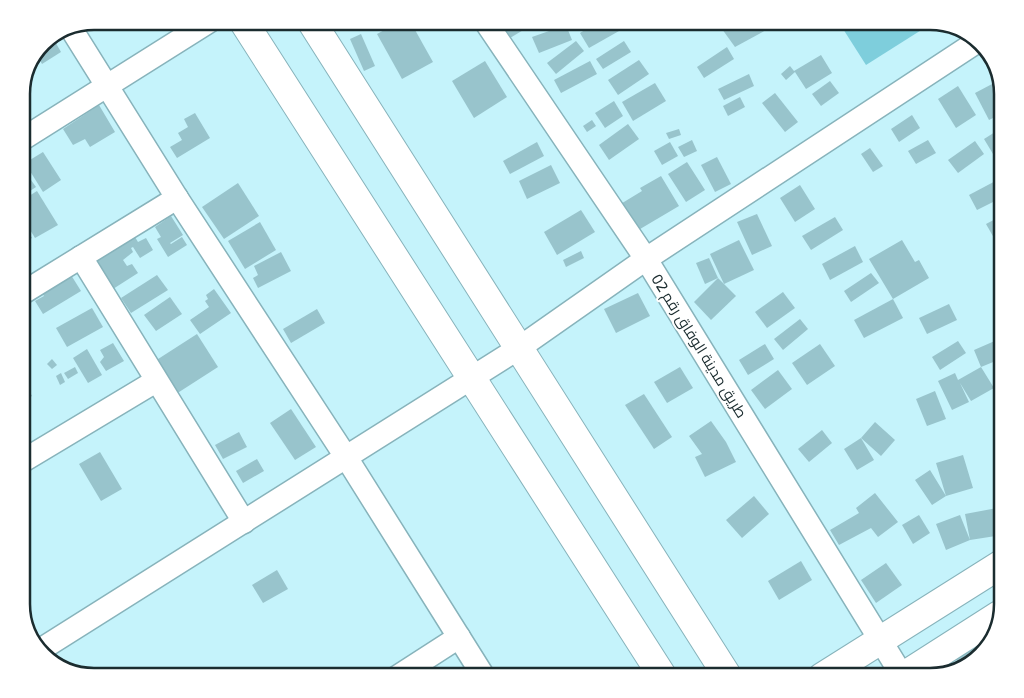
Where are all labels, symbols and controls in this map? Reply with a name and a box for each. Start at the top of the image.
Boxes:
street label: طريق مدينة الوفاق رقم 02 [647,270,751,422]

